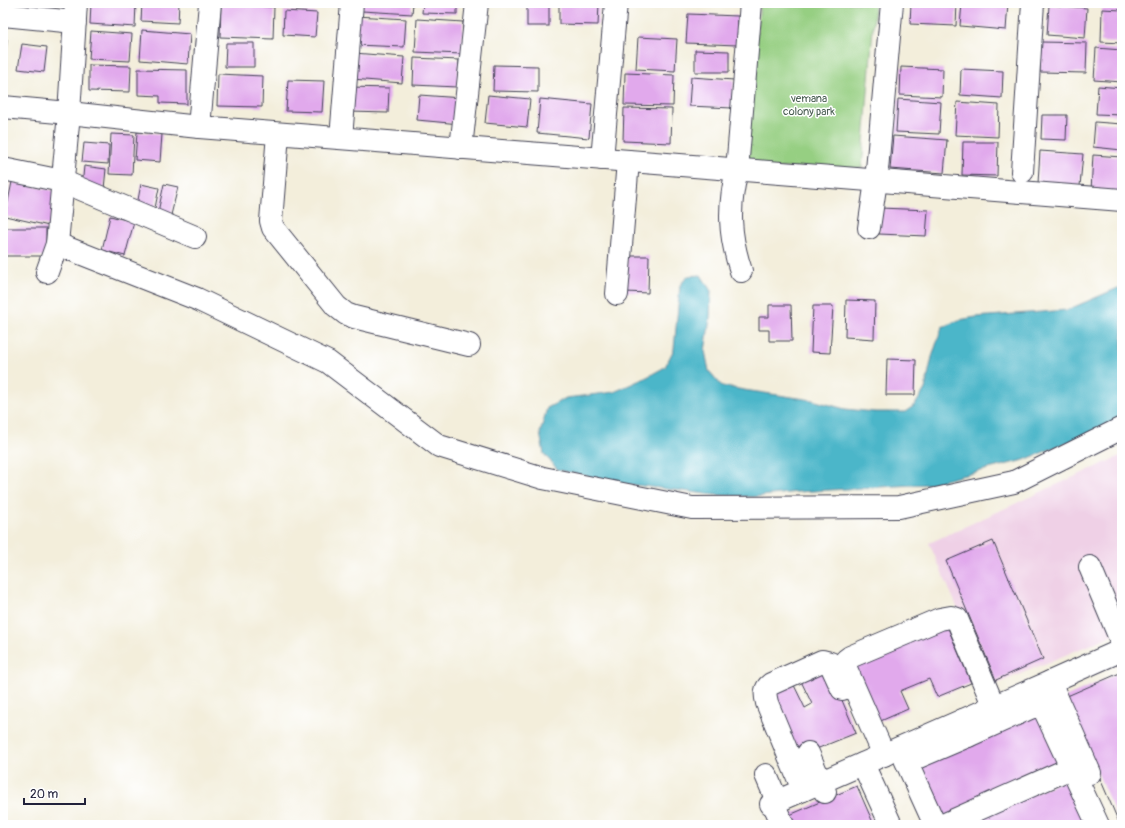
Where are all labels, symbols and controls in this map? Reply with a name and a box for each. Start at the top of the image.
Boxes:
park label: vemana colony park [783,92,835,118]
scale bar [24,780,85,806]
text: 20 m [30,787,59,802]

